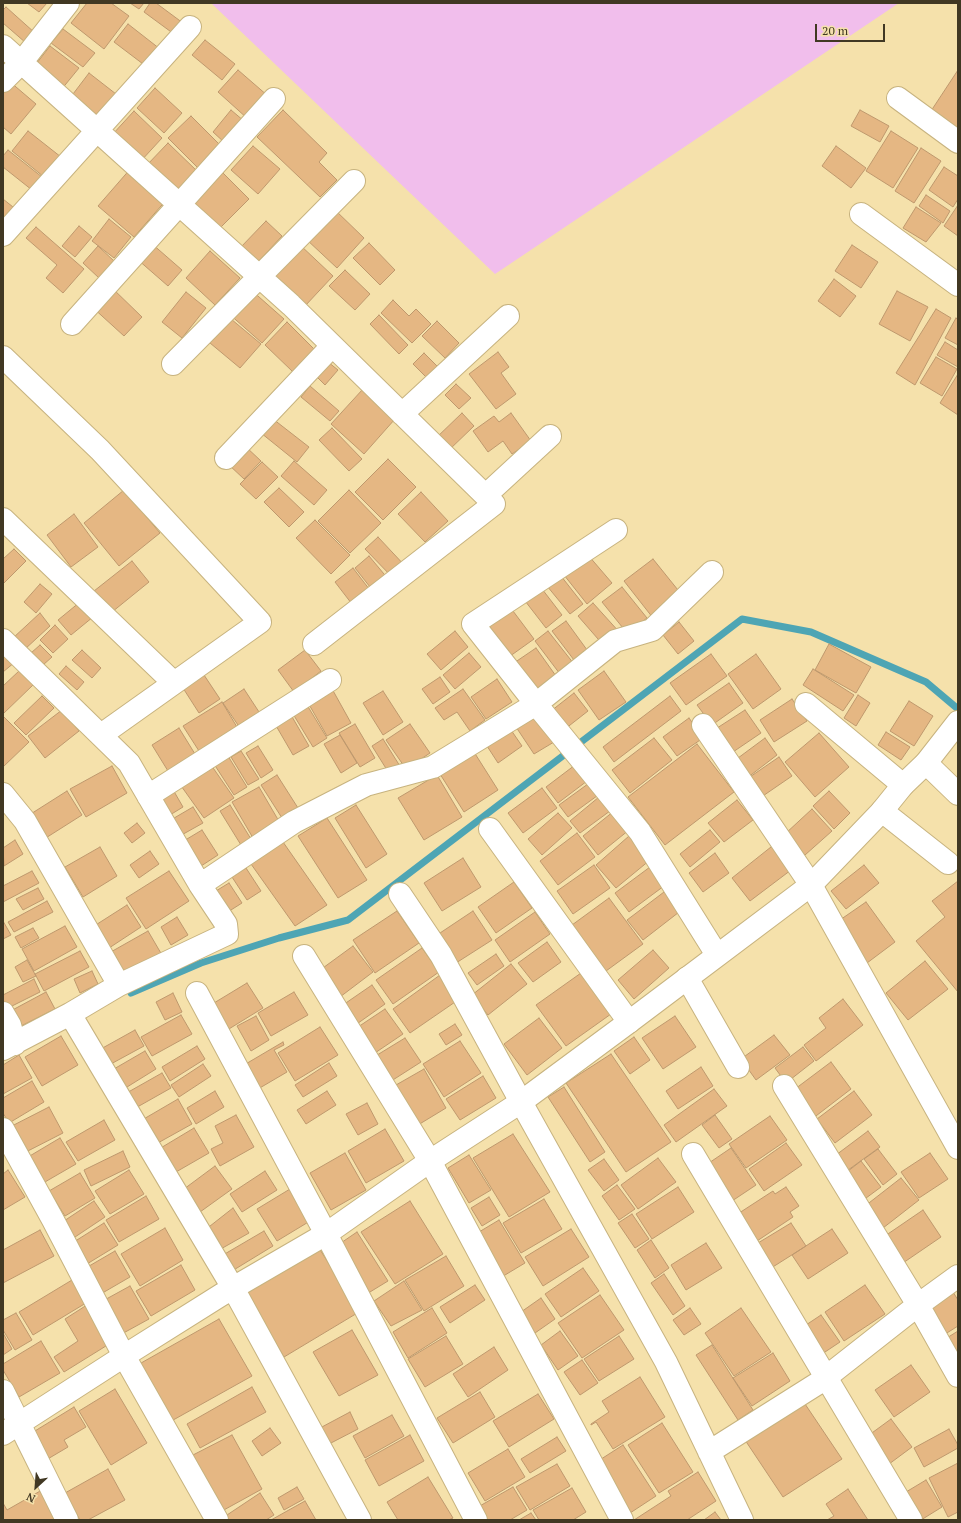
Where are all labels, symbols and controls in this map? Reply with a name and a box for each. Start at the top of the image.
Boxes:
scale bar [817,16,887,42]
text: 20 m [822,23,848,38]
north arrow [16,1467,56,1507]
text: N [24,1490,38,1506]

